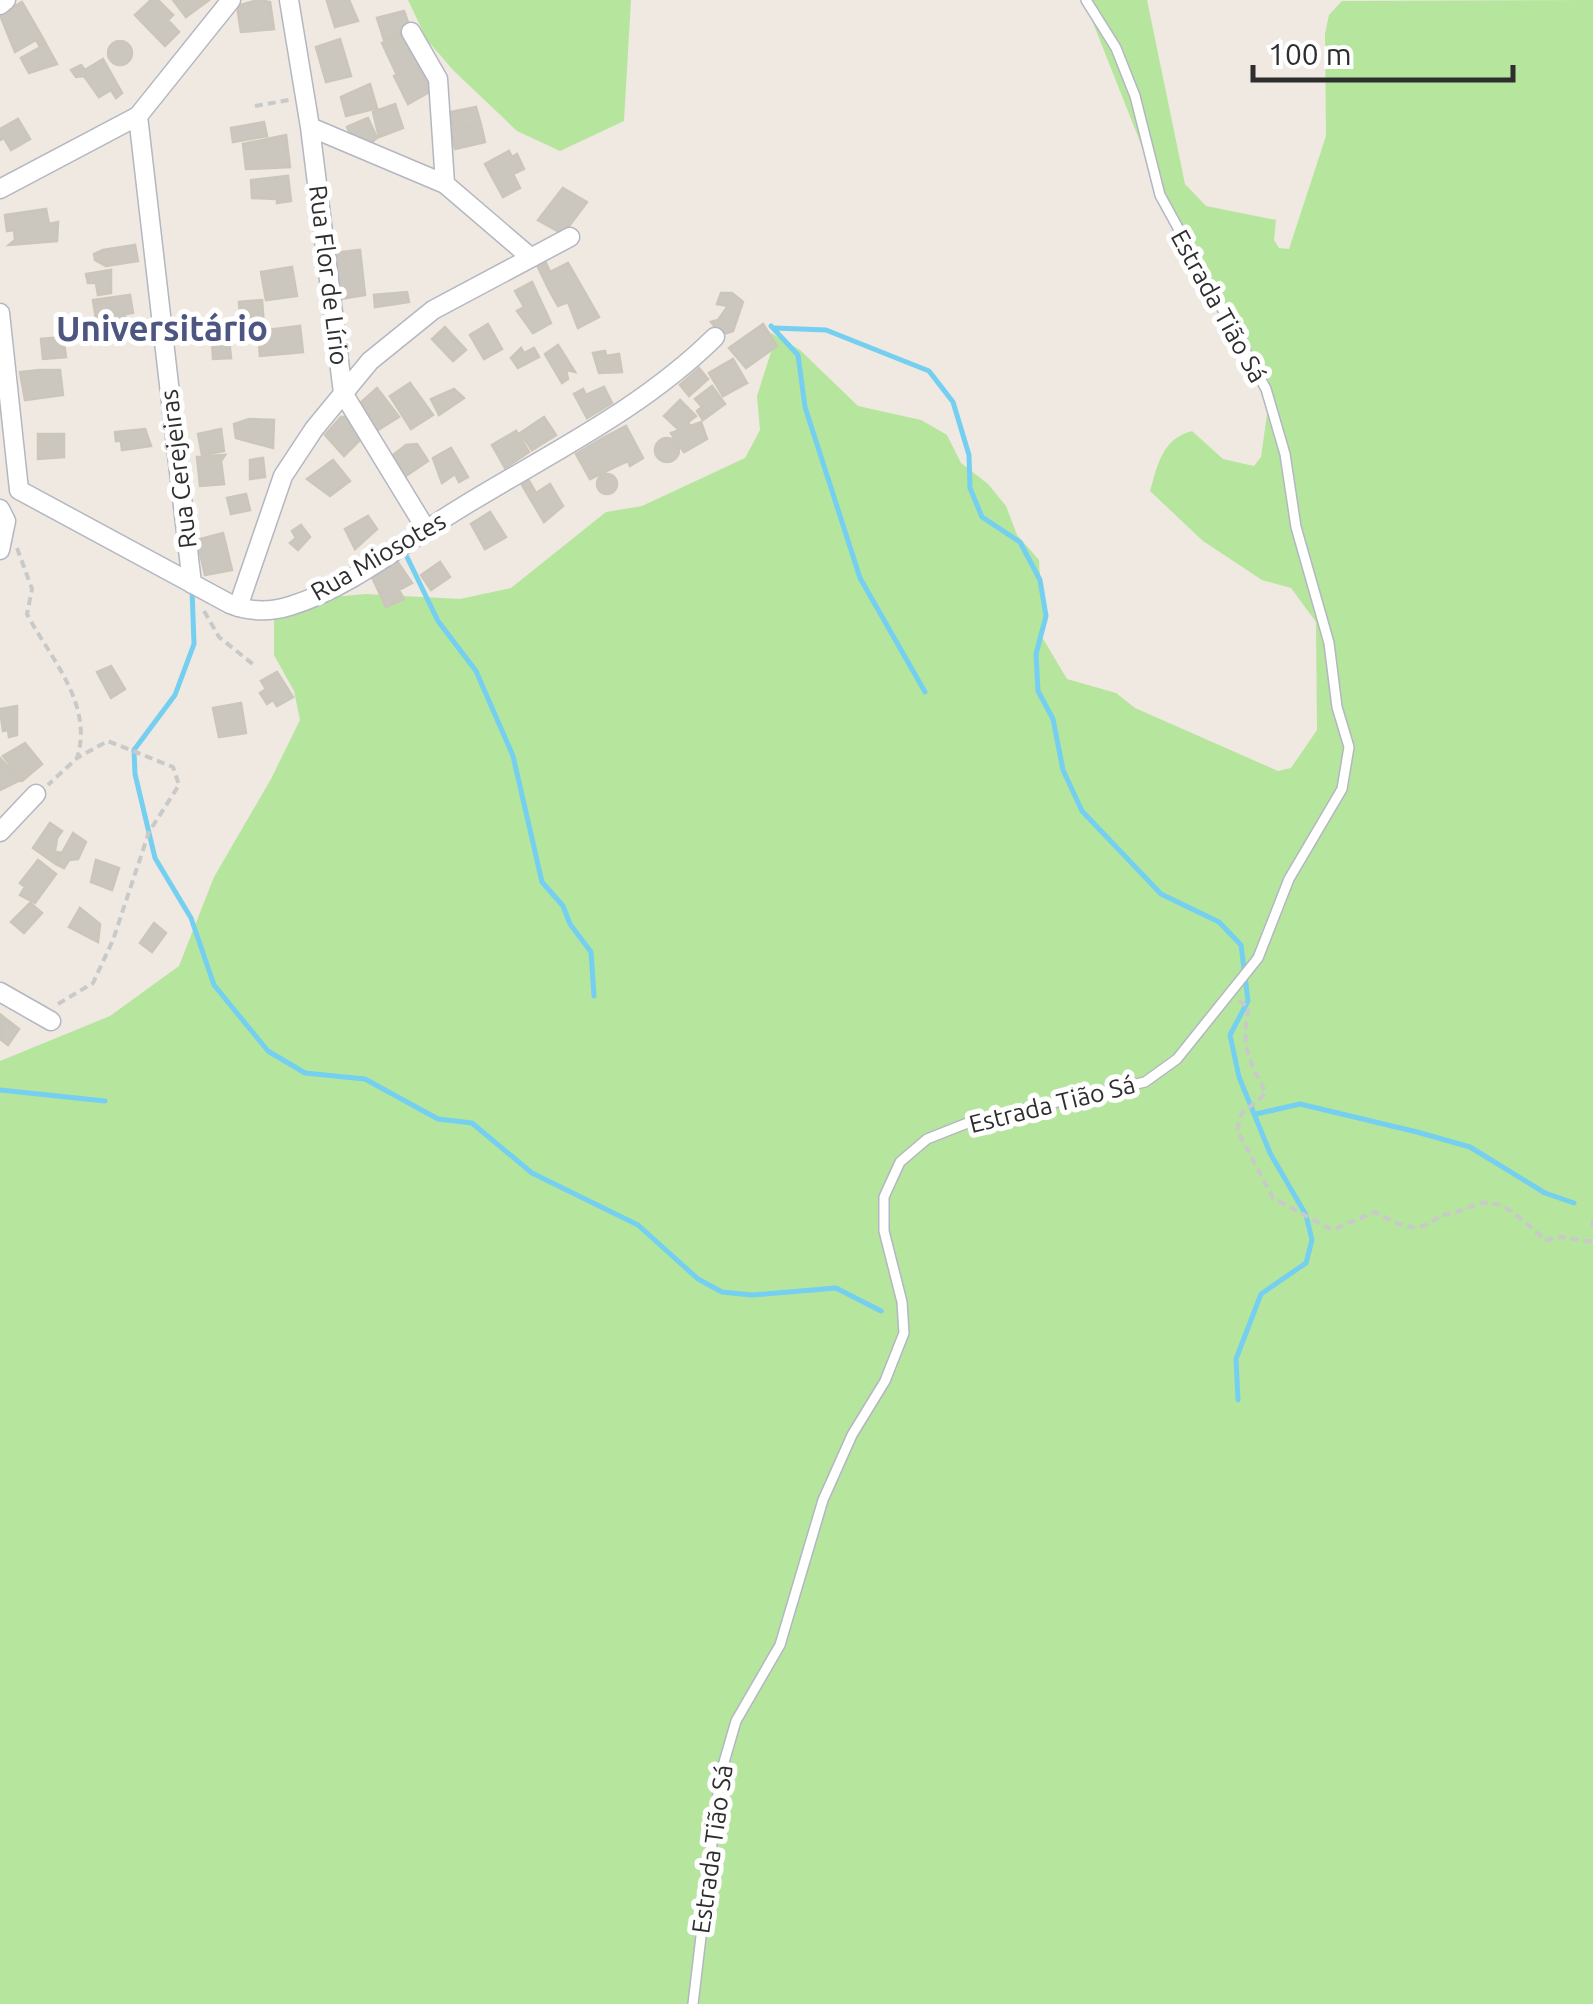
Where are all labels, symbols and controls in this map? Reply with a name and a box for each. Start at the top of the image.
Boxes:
scale bar [1253,20,1513,82]
text: 100 m [1268,37,1352,71]
street label: Rua Flor de Lírio [304,183,354,367]
street label: Estrada Tião Sá [1166,225,1272,387]
district label: Universitário [56,308,268,348]
street label: Rua Cerejeiras [154,388,202,550]
street label: Rua Miosotes [306,506,450,606]
street label: Estrada Tião Sá [966,1070,1138,1138]
street label: Estrada Tião Sá [686,1763,738,1935]

